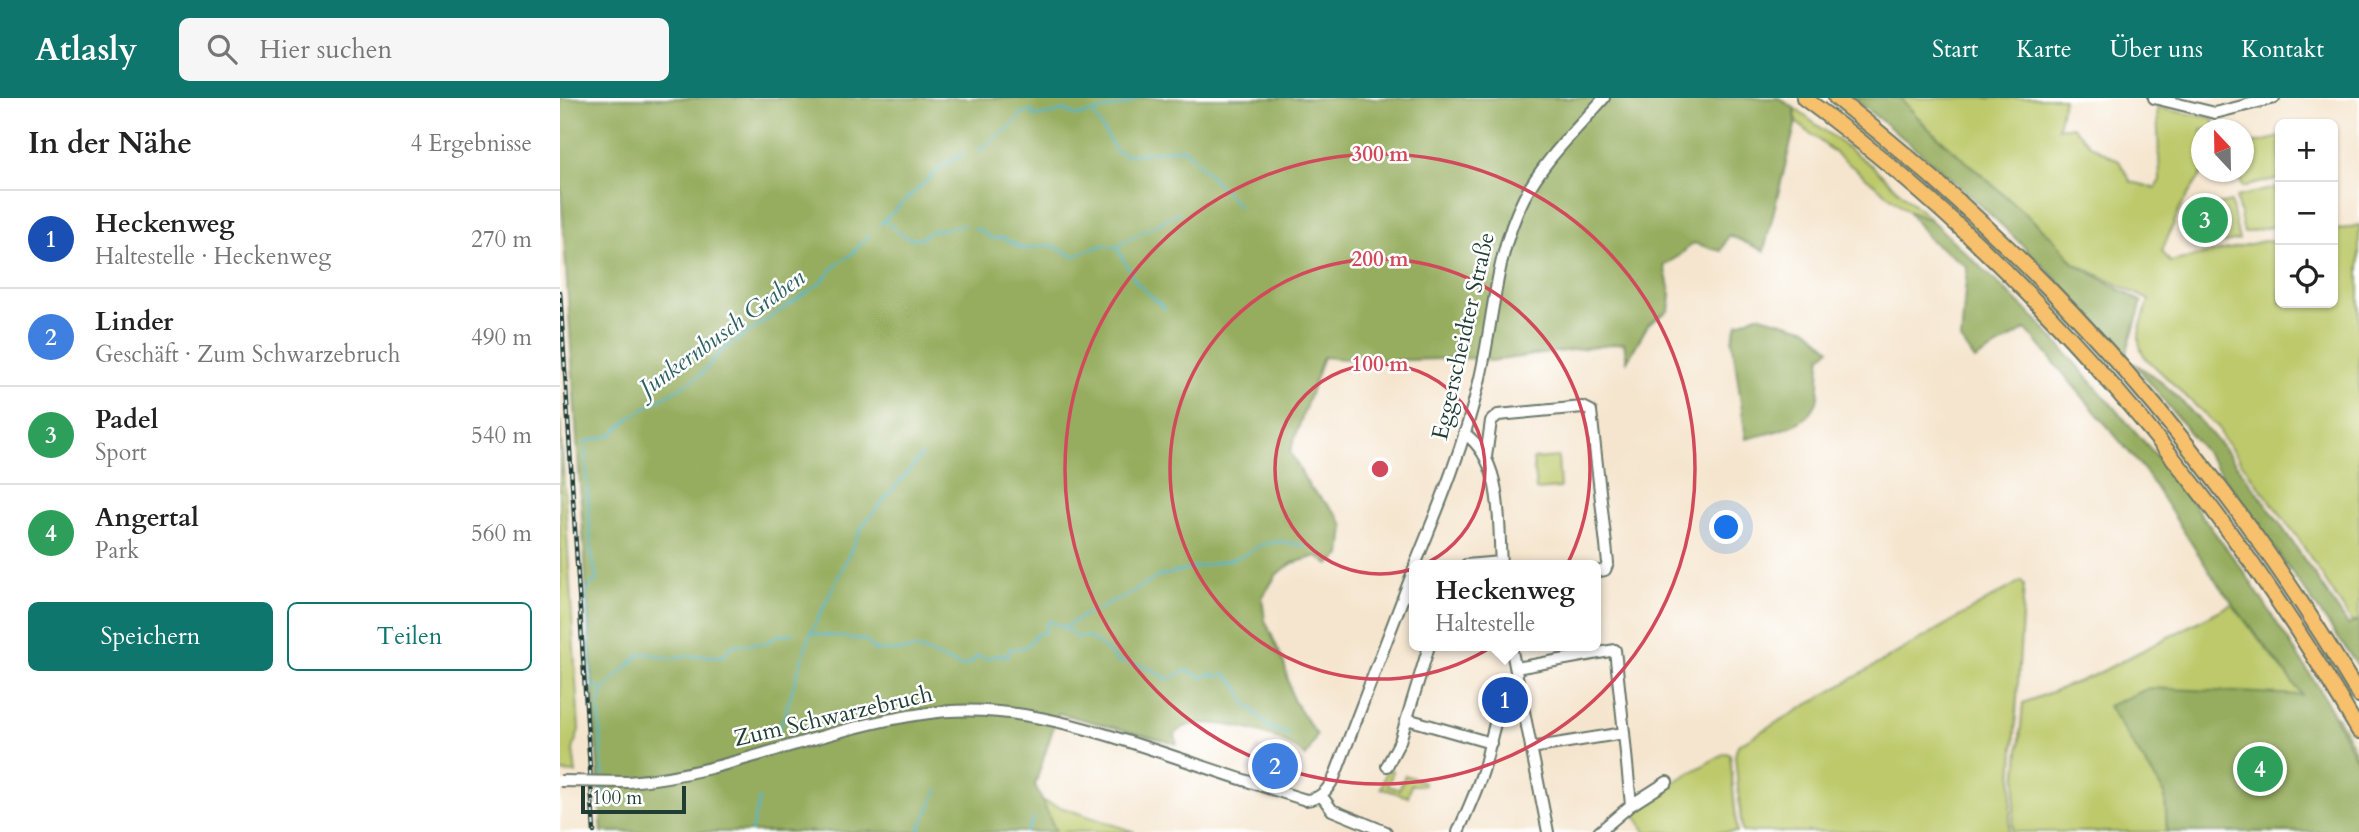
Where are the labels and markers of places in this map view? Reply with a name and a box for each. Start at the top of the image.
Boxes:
pin: 3 [2182,194,2228,246]
centre of rings [1368,457,1392,481]
pin: 1 [1482,674,1528,726]
pin: 2 [1252,740,1298,792]
pin: 4 [2237,743,2283,795]

